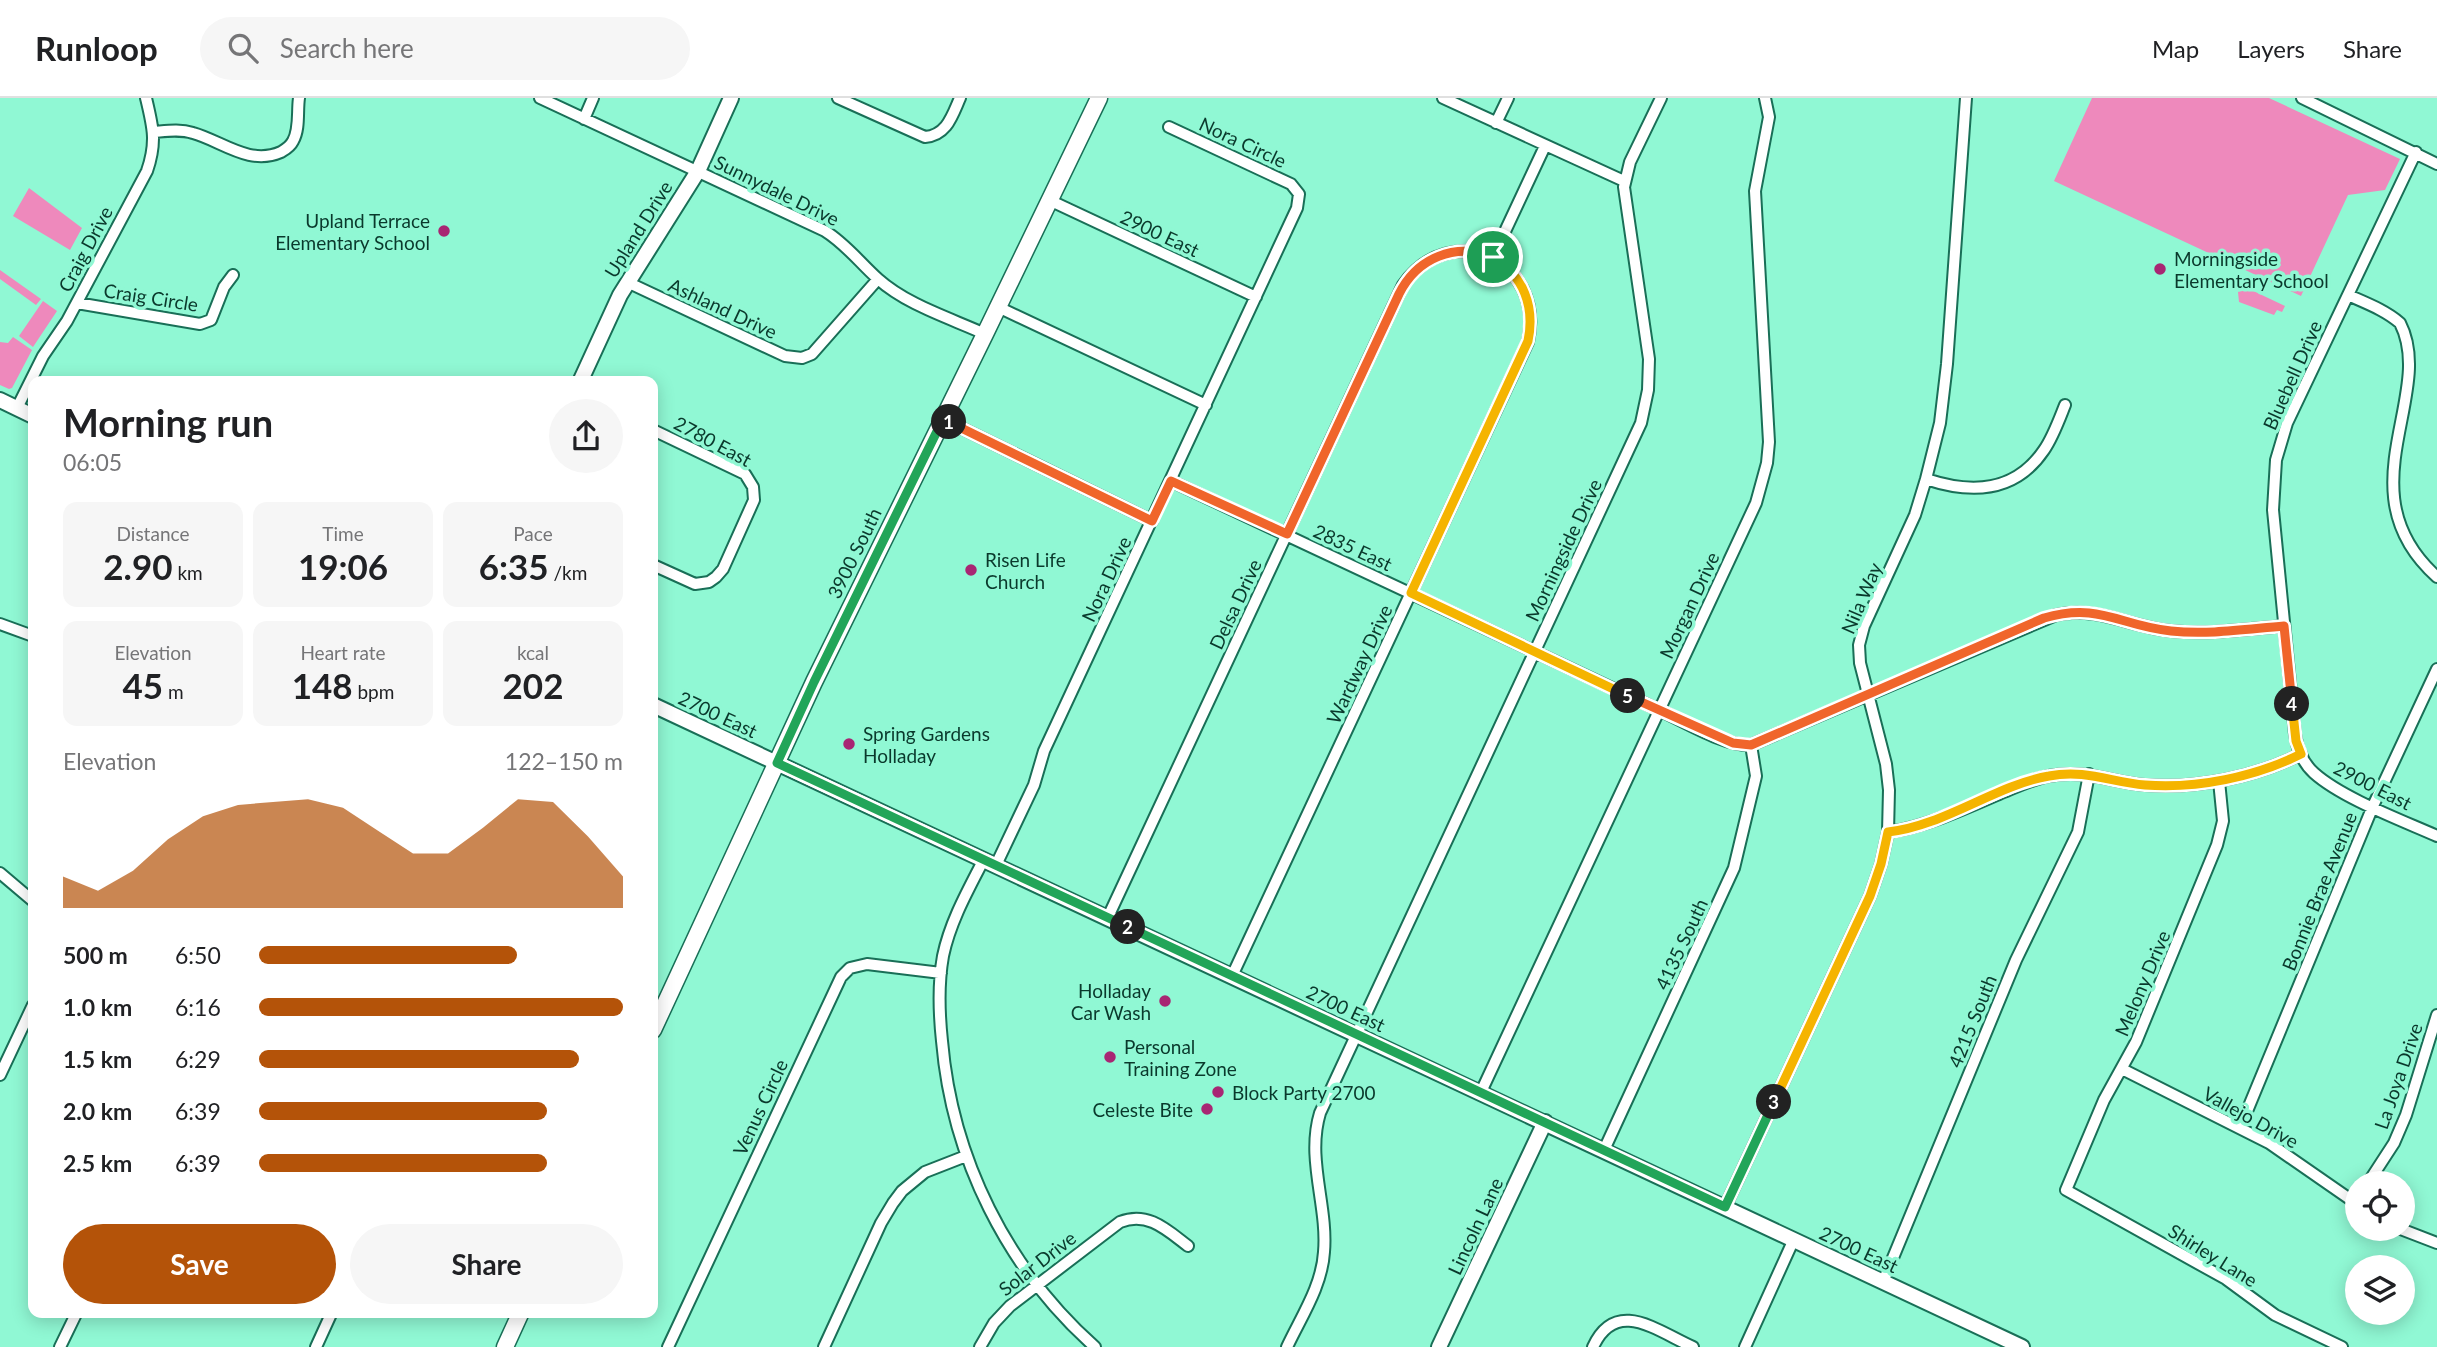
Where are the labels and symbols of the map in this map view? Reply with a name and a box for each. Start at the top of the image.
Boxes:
street label: Nora Circle [1196,112,1290,172]
street label: Sunnydale Drive [711,150,843,230]
street label: Upland Drive [599,176,677,282]
street label: Craig Drive [53,202,117,296]
street label: 2900 East [1117,205,1203,261]
place label: Upland Terrace Elementary School [275,209,430,254]
marker: Upland Terrace Elementary School [436,223,452,239]
pin [1463,227,1523,287]
place label: Morningside Elementary School [2174,247,2329,292]
marker: Morningside Elementary School [2152,261,2168,277]
street label: Ashland Drive [665,273,781,343]
street label: Craig Circle [102,278,200,316]
street label: Bluebell Drive [2258,317,2326,433]
pin: 1 [932,404,967,440]
street label: 2780 East [670,411,756,471]
street label: Morningside Drive [1520,475,1606,625]
street label: 3900 South [822,504,886,602]
street label: 2835 East [1310,519,1396,575]
street label: Nora Drive [1076,533,1136,625]
place label: Risen Life Church [985,548,1066,593]
street label: Morgan Drive [1654,548,1724,662]
street label: Delsa Drive [1204,555,1266,653]
street label: Nila Way [1836,559,1886,637]
marker: Risen Life Church [963,562,979,578]
street label: Wardway Drive [1321,601,1397,727]
pin: 5 [1610,678,1646,714]
street label: 2700 East [675,686,761,742]
pin: 4 [2274,686,2310,722]
place label: Spring Gardens Holladay [863,722,990,767]
marker: Spring Gardens Holladay [841,736,857,752]
street label: 2900 East [2330,756,2416,814]
street label: Bonnie Brae Avenue [2277,808,2361,974]
street label: 4135 South [1650,895,1712,993]
pin: 2 [1110,910,1146,944]
street label: Melony Drive [2109,927,2175,1039]
street label: 4215 South [1943,971,2001,1071]
place label: Holladay Car Wash [1071,979,1151,1024]
street label: 2700 East [1303,980,1389,1036]
marker: Holladay Car Wash [1157,993,1173,1009]
street label: La Joya Drive [2369,1020,2427,1132]
place label: Personal Training Zone [1124,1035,1237,1080]
marker: Personal Training Zone [1102,1049,1118,1065]
street label: Venus Circle [728,1055,792,1159]
place label: Block Party 2700 [1232,1081,1376,1104]
street label: Vallejo Drive [2199,1081,2303,1153]
marker: Block Party 2700 [1210,1084,1226,1100]
pin: 3 [1756,1084,1792,1119]
place label: Celeste Bite [1093,1098,1193,1121]
marker: Celeste Bite [1199,1101,1215,1117]
street label: Lincoln Lane [1443,1174,1507,1278]
street label: Shirley Lane [2164,1219,2262,1291]
street label: 2700 East [1816,1221,1902,1277]
street label: Solar Drive [994,1226,1080,1300]

